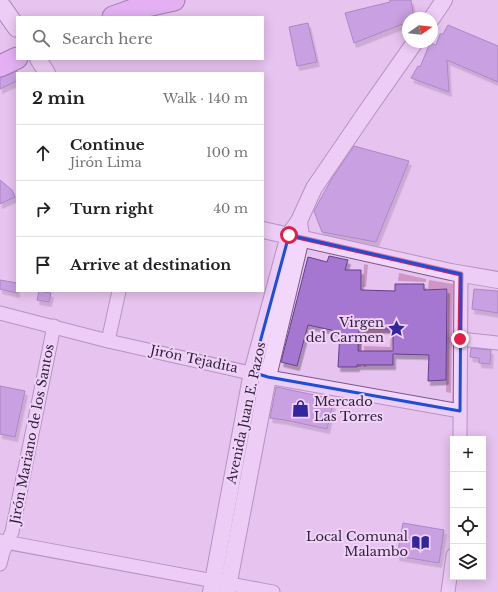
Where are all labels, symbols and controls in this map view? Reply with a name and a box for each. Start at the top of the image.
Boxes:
north arrow [402,12,438,48]
search box [16,16,264,60]
icon: search [30,27,52,49]
text: Search here [62,29,153,48]
text: 2 min [32,88,85,109]
text: Walk · 140 m [163,90,248,107]
text: Continue [70,135,145,154]
icon: ahead [32,142,54,164]
text: 100 m [206,144,248,161]
text: Jirón Lima [70,154,142,171]
icon: right [32,198,54,220]
text: Turn right [70,199,153,218]
text: 40 m [213,200,248,217]
route start [280,226,298,244]
icon: arrive [32,254,54,276]
text: Arrive at destination [70,255,231,274]
place label: Virgen del Carmen [306,314,384,346]
place icon: Virgen del Carmen [387,319,407,339]
route end [451,330,469,348]
street label: Avenida Juan E. Pazos [222,340,269,487]
street label: Jirón Tejadita [147,341,240,377]
street label: Jirón Mariano de los Santos [6,342,58,528]
place label: Mercado Las Torres [314,393,383,425]
shop icon: Mercado Las Torres [291,398,311,418]
map controls [450,436,486,580]
button: + [450,436,486,472]
button: − [450,472,486,508]
button: locate [450,508,486,544]
place label: Local Comunal Malambo [306,528,408,560]
library icon: Local Comunal Malambo [411,533,431,553]
button: layers [450,544,486,580]

